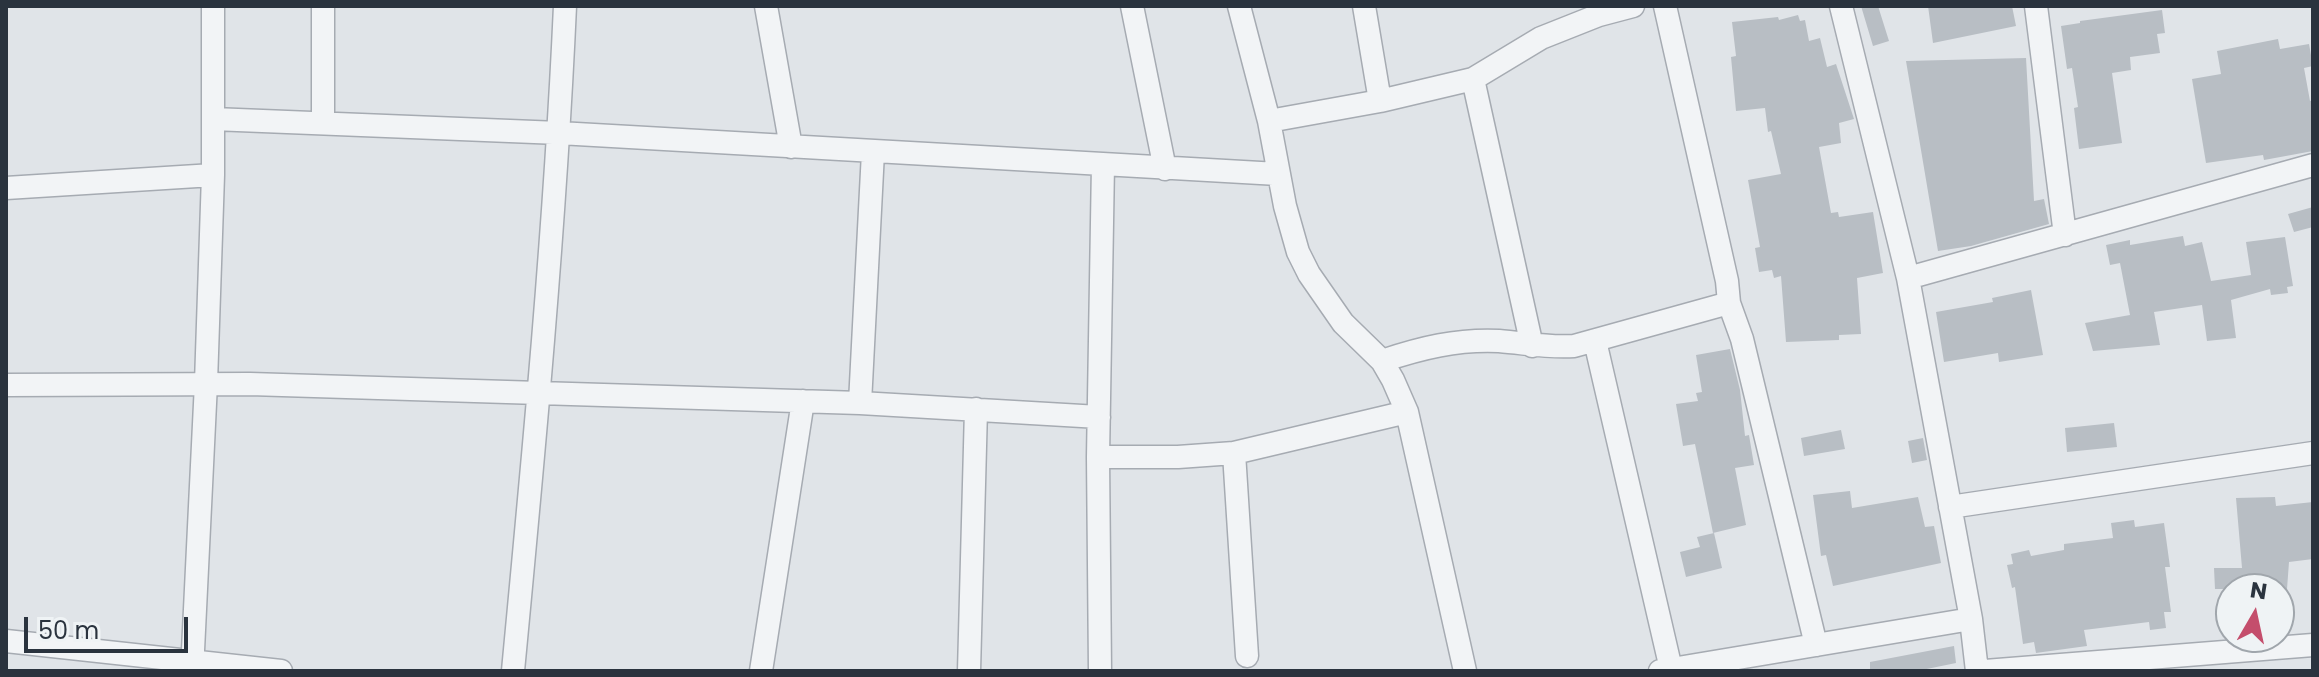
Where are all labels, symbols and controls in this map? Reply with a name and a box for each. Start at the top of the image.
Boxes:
north arrow [2215,573,2295,653]
text: N [2248,574,2269,607]
scale bar [28,601,192,651]
text: 50 m [38,614,99,647]

